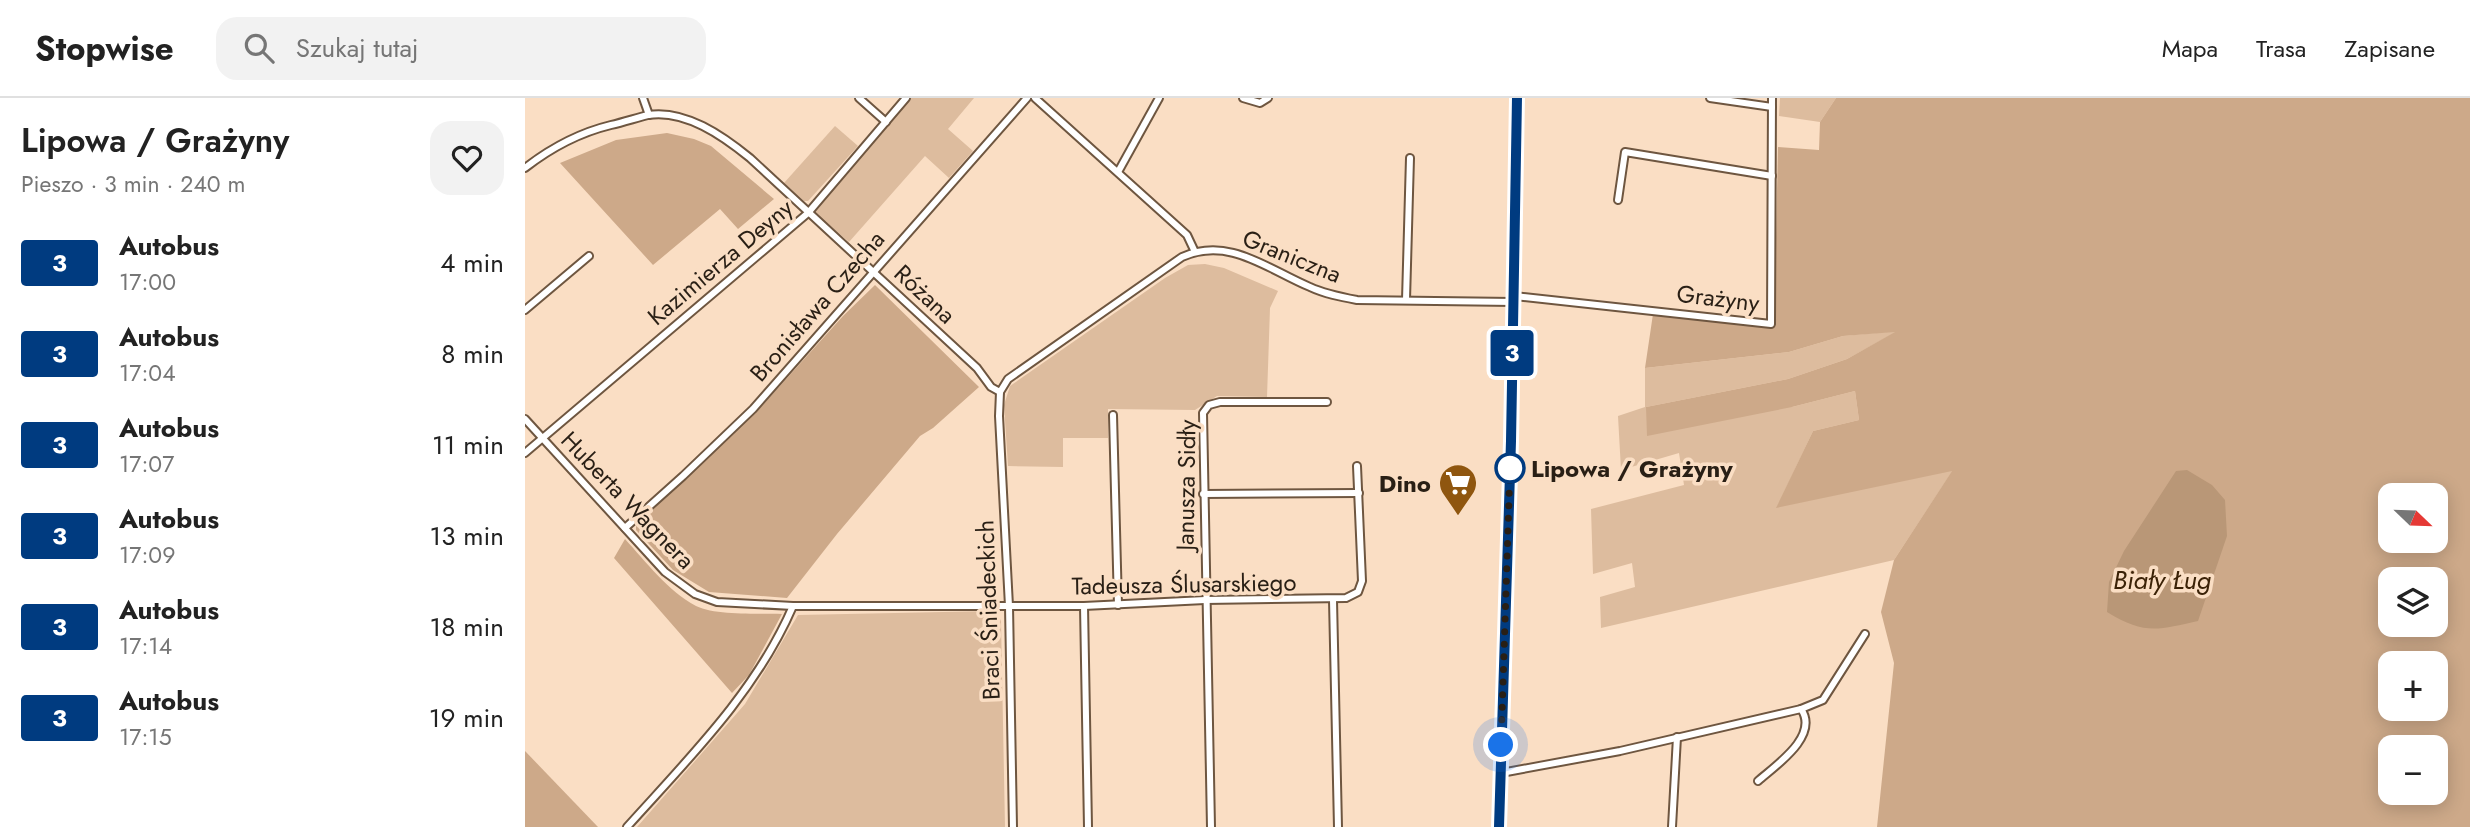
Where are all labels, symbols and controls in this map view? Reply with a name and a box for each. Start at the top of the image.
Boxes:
search box [216,17,706,80]
text: Stopwise [35,25,174,72]
icon: search [240,29,278,67]
text: Szukaj tutaj [296,29,419,67]
text: Mapa [2162,31,2218,66]
text: Trasa [2256,31,2306,66]
text: Zapisane [2344,31,2435,66]
text: Lipowa / Grażyny [21,117,290,164]
button: heart [430,121,504,195]
text: Pieszo · 3 min · 240 m [21,167,245,201]
street label: Kazimierza Deyny [640,190,801,333]
street label: Graniczna [1237,220,1347,292]
street label: Bronisława Czecha [741,223,893,389]
text: Autobus [119,227,219,265]
text: 4 min [440,244,504,282]
text: 3 [52,245,67,280]
street label: Różana [886,256,964,332]
text: 17:00 [119,265,176,299]
street label: Grażyny [1675,276,1762,320]
text: Autobus [119,318,219,356]
line badge: 3 [1489,330,1535,376]
text: 8 min [441,335,504,373]
text: 3 [1505,335,1519,370]
text: 3 [52,336,67,371]
text: 17:04 [119,356,176,390]
text: Autobus [119,409,219,447]
street label: Janusza Sidły [1167,419,1205,554]
street label: Huberta Wagnera [553,423,703,577]
text: 11 min [432,426,504,464]
text: 3 [52,427,67,462]
text: 17:07 [119,447,174,481]
place label: Lipowa / Grażyny [1531,451,1733,486]
marker: Lipowa / Grażyny [1495,453,1525,483]
supermarket icon: Dino [1437,462,1479,517]
place label: Dino [1379,466,1431,501]
north arrow [2378,483,2448,553]
map controls [2378,483,2448,805]
text: Autobus [119,500,219,538]
text: 13 min [430,517,504,555]
text: 3 [52,518,67,553]
street label: Braci Śniadeckich [967,519,1009,701]
text: 17:09 [119,538,175,572]
water label: Biały Ług [2113,561,2211,599]
street label: Tadeusza Ślusarskiego [1071,565,1297,603]
button: layers [2378,567,2448,637]
text: Autobus [119,591,219,629]
text: 18 min [430,608,504,646]
text: 3 [52,609,67,644]
text: 17:14 [119,629,172,663]
button: + [2378,651,2448,721]
text: Autobus [119,682,219,720]
text: 19 min [429,699,504,737]
text: 3 [52,700,67,735]
text: 17:15 [119,720,172,754]
your location [1483,727,1518,762]
button: − [2378,735,2448,805]

